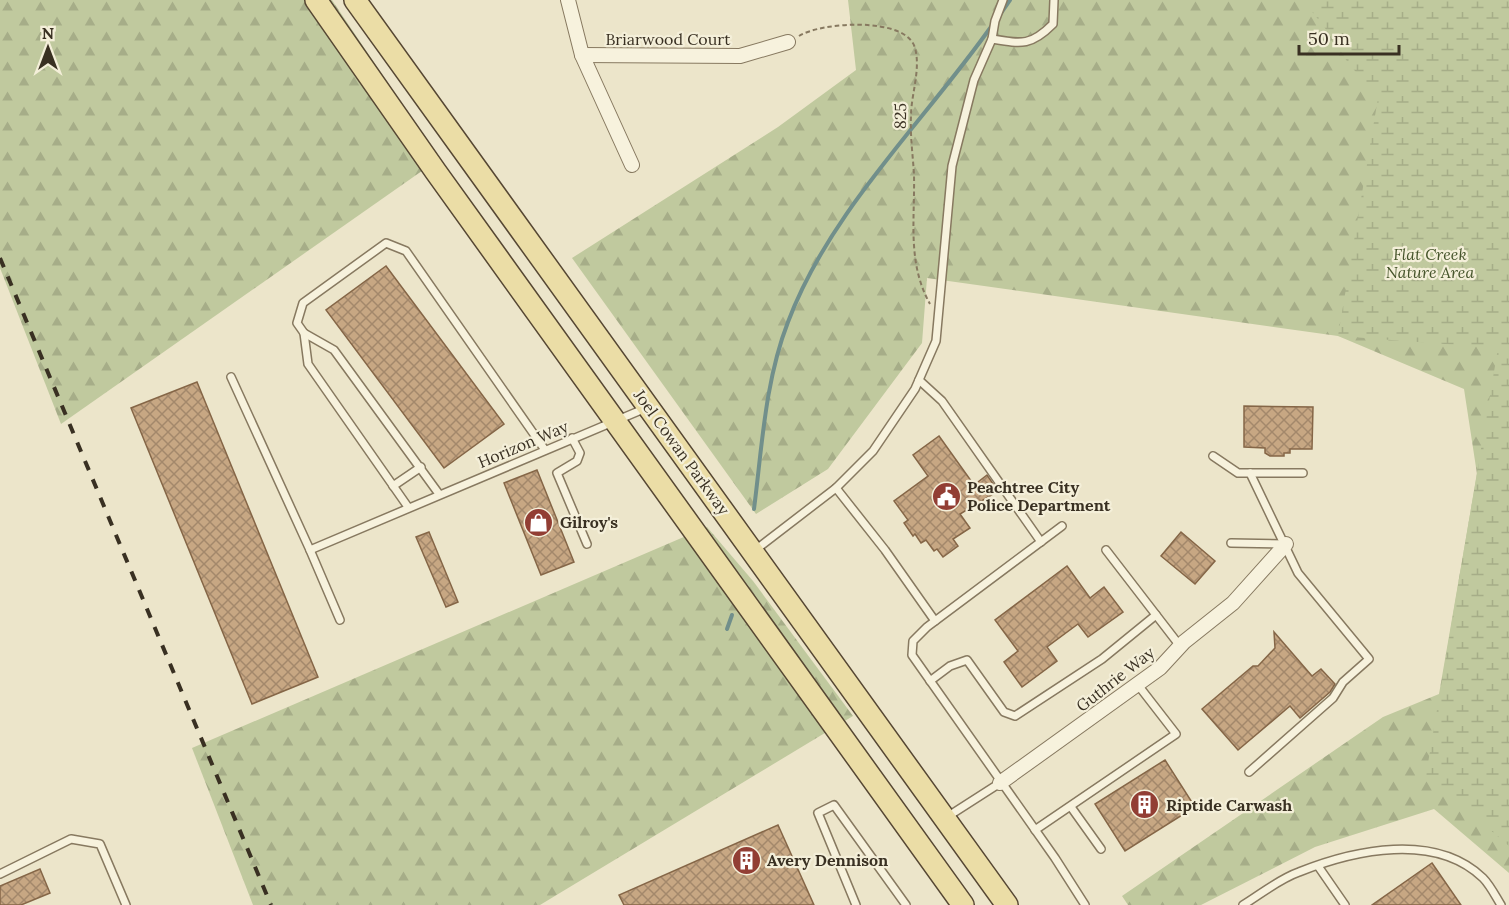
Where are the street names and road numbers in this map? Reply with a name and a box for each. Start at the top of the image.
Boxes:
street label: Briarwood Court [606,29,731,49]
street label: 825 [890,103,910,129]
street label: Joel Cowan Parkway [629,385,735,519]
street label: Horizon Way [475,416,572,472]
street label: Guthrie Way [1072,642,1158,716]

